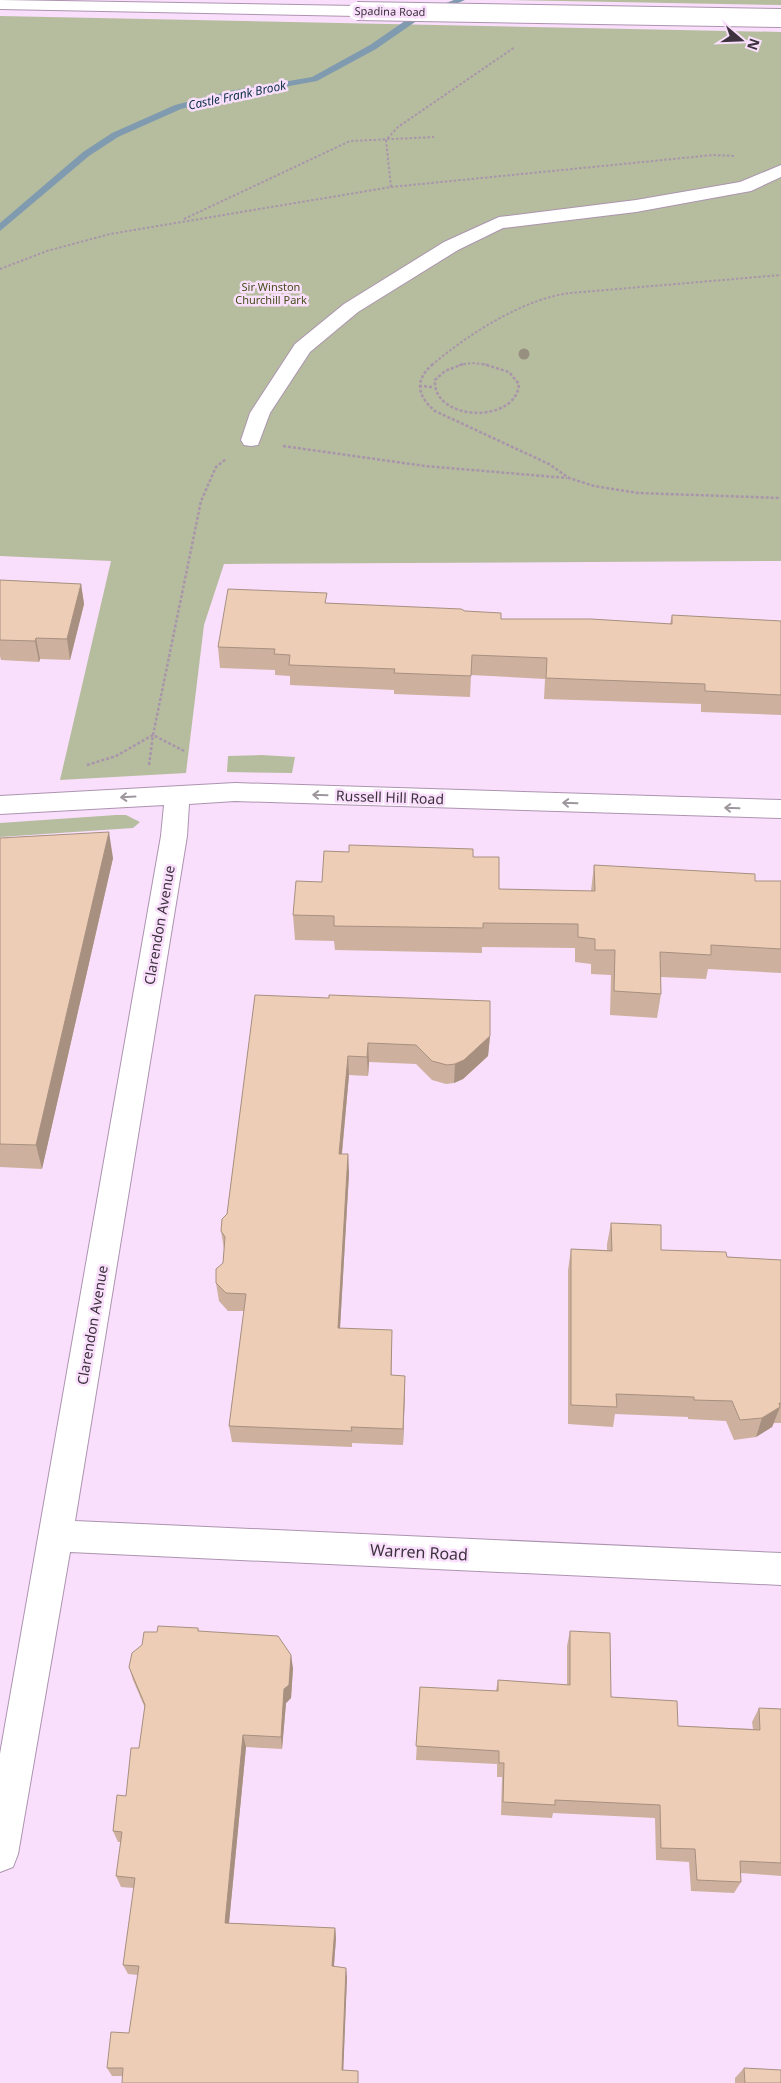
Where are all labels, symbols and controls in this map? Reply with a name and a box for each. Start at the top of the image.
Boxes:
street label: Spadina Road [354,3,426,19]
north arrow [716,15,766,65]
text: N [743,36,765,53]
water label: Castle Frank Brook [187,76,288,114]
park label: Sir Winston Churchill Park [235,279,307,307]
street label: Russell Hill Road [336,786,444,808]
one-way arrow [312,790,328,799]
one-way arrow [120,792,136,801]
one-way arrow [562,798,578,807]
one-way arrow [725,803,741,813]
street label: Clarendon Avenue [139,864,179,986]
street label: Clarendon Avenue [72,1264,112,1386]
street label: Warren Road [370,1538,468,1566]

